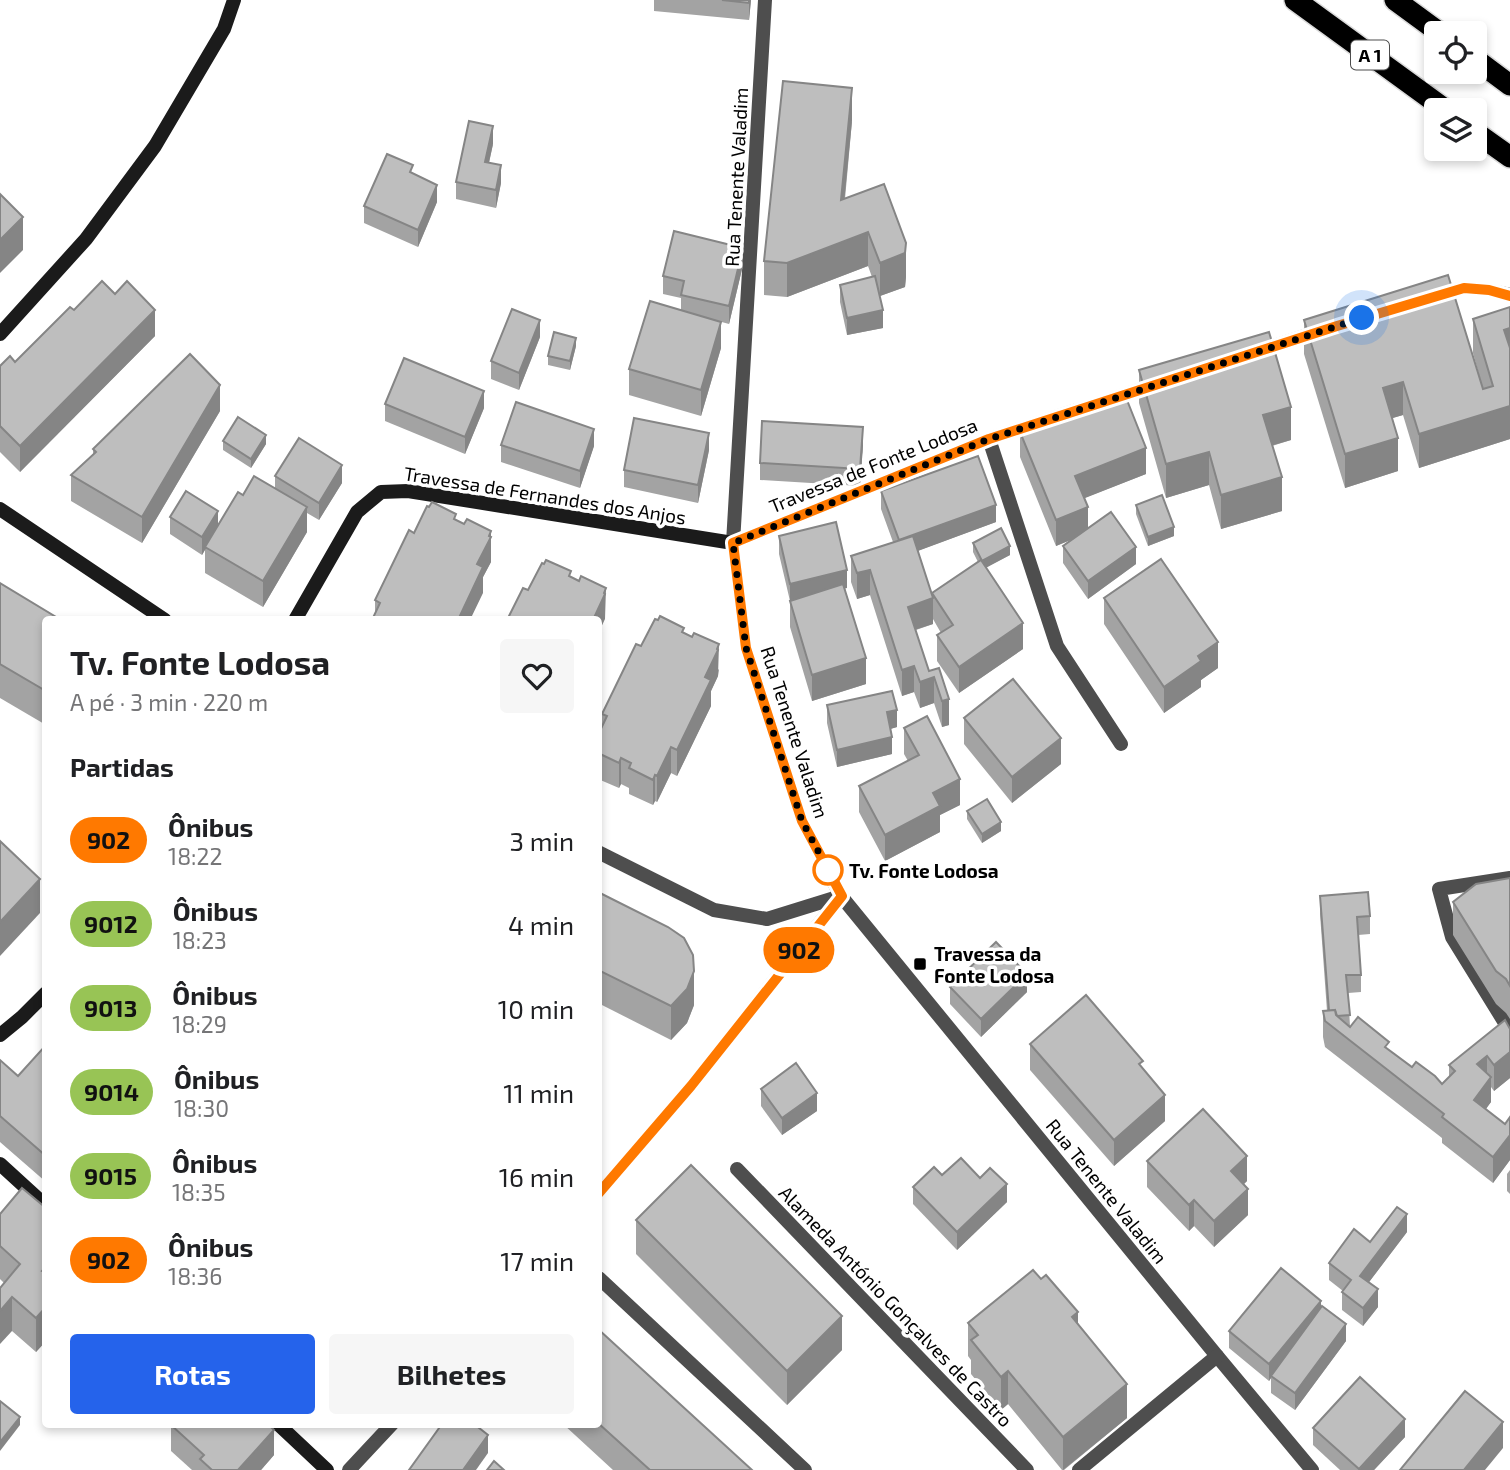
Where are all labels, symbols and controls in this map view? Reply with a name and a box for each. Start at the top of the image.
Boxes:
map controls [1424,21,1487,161]
button: locate [1424,21,1487,84]
road number: A 1 [1351,40,1389,70]
street label: Rua Tenente Valadim [720,87,752,267]
button: layers [1424,98,1487,161]
your location [1344,300,1379,335]
street label: Travessa de Fonte Lodosa [766,413,980,517]
street label: Travessa de Fernandes dos Anjos [402,461,688,529]
button: heart [500,639,574,713]
text: Tv. Fonte Lodosa [70,642,330,682]
street label: Rua Tenente Valadim [756,643,834,821]
text: A pé · 3 min · 220 m [70,688,268,716]
text: Partidas [70,751,174,782]
text: Ônibus [168,811,253,842]
text: 902 [87,825,130,854]
text: 3 min [509,825,574,856]
text: 18:22 [168,842,222,870]
marker: Tv. Fonte Lodosa [813,855,843,885]
place label: Tv. Fonte Lodosa [849,859,999,882]
text: Ônibus [173,895,258,926]
text: 9012 [84,909,138,938]
text: 4 min [508,909,574,940]
text: 18:23 [173,926,227,954]
line badge: 902 [759,927,839,973]
text: 902 [777,935,821,964]
place label: Travessa da Fonte Lodosa [934,942,1054,987]
marker: Travessa da Fonte Lodosa [912,956,928,972]
text: Ônibus [172,979,258,1010]
text: 9013 [84,993,137,1022]
text: 10 min [498,993,574,1024]
text: 18:29 [172,1010,227,1038]
text: Ônibus [174,1063,259,1094]
text: 9014 [84,1077,139,1106]
text: 11 min [503,1077,574,1108]
text: 18:30 [174,1094,229,1122]
street label: Rua Tenente Valadim [1042,1114,1172,1268]
text: Ônibus [172,1147,257,1178]
text: 9015 [84,1161,137,1190]
text: 16 min [499,1161,574,1192]
text: 18:35 [172,1178,226,1206]
street label: Alameda António Gonçalves de Castro [774,1181,1017,1432]
text: Ônibus [168,1231,253,1262]
text: 902 [87,1245,130,1274]
text: 17 min [500,1245,574,1276]
text: 18:36 [168,1262,223,1290]
button: Rotas [70,1334,315,1414]
button: Bilhetes [329,1334,574,1414]

